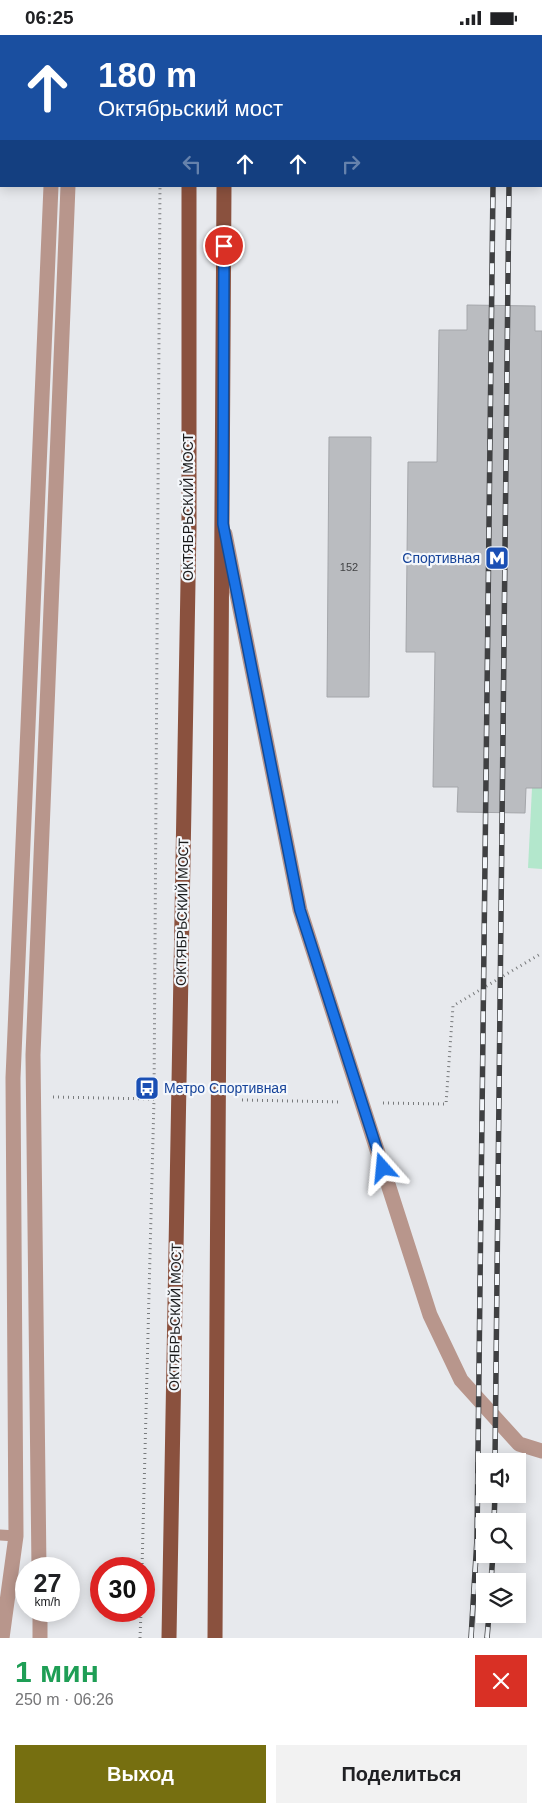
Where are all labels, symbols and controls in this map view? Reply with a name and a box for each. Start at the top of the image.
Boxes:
text: 06:25 [25,7,74,28]
icon: ahead [15,55,80,120]
text: 180 m [98,55,197,94]
text: Октябрьский мост [98,96,283,121]
icon: left [178,150,206,178]
icon: ahead [231,150,259,178]
icon: ahead [284,150,312,178]
icon: right [337,150,365,178]
pin [203,225,245,267]
icon: arrive [210,232,238,260]
street label: ОКТЯБРЬСКИЙ МОСТ [179,433,196,581]
metro station icon: Спортивная [484,545,510,571]
place label: Спортивная [402,550,480,566]
house number: 152 [340,561,358,573]
street label: ОКТЯБРЬСКИЙ МОСТ [172,837,191,986]
bus stop icon: Метро Спортивная [134,1075,160,1101]
place label: Метро Спортивная [164,1080,287,1096]
position arrow [356,1141,408,1193]
street label: ОКТЯБРЬСКИЙ МОСТ [165,1242,184,1391]
map controls [476,1453,526,1623]
button: sound [476,1453,526,1503]
button: search [476,1513,526,1563]
speed limit sign: 30 [90,1557,155,1622]
text: 27 [34,1569,61,1597]
button: layers [476,1573,526,1623]
text: km/h [34,1595,61,1609]
text: 1 мин [15,1655,99,1688]
button: close [475,1655,527,1707]
text: 250 m · 06:26 [15,1691,114,1708]
button: Выход [15,1745,266,1803]
button: Поделиться [276,1745,527,1803]

